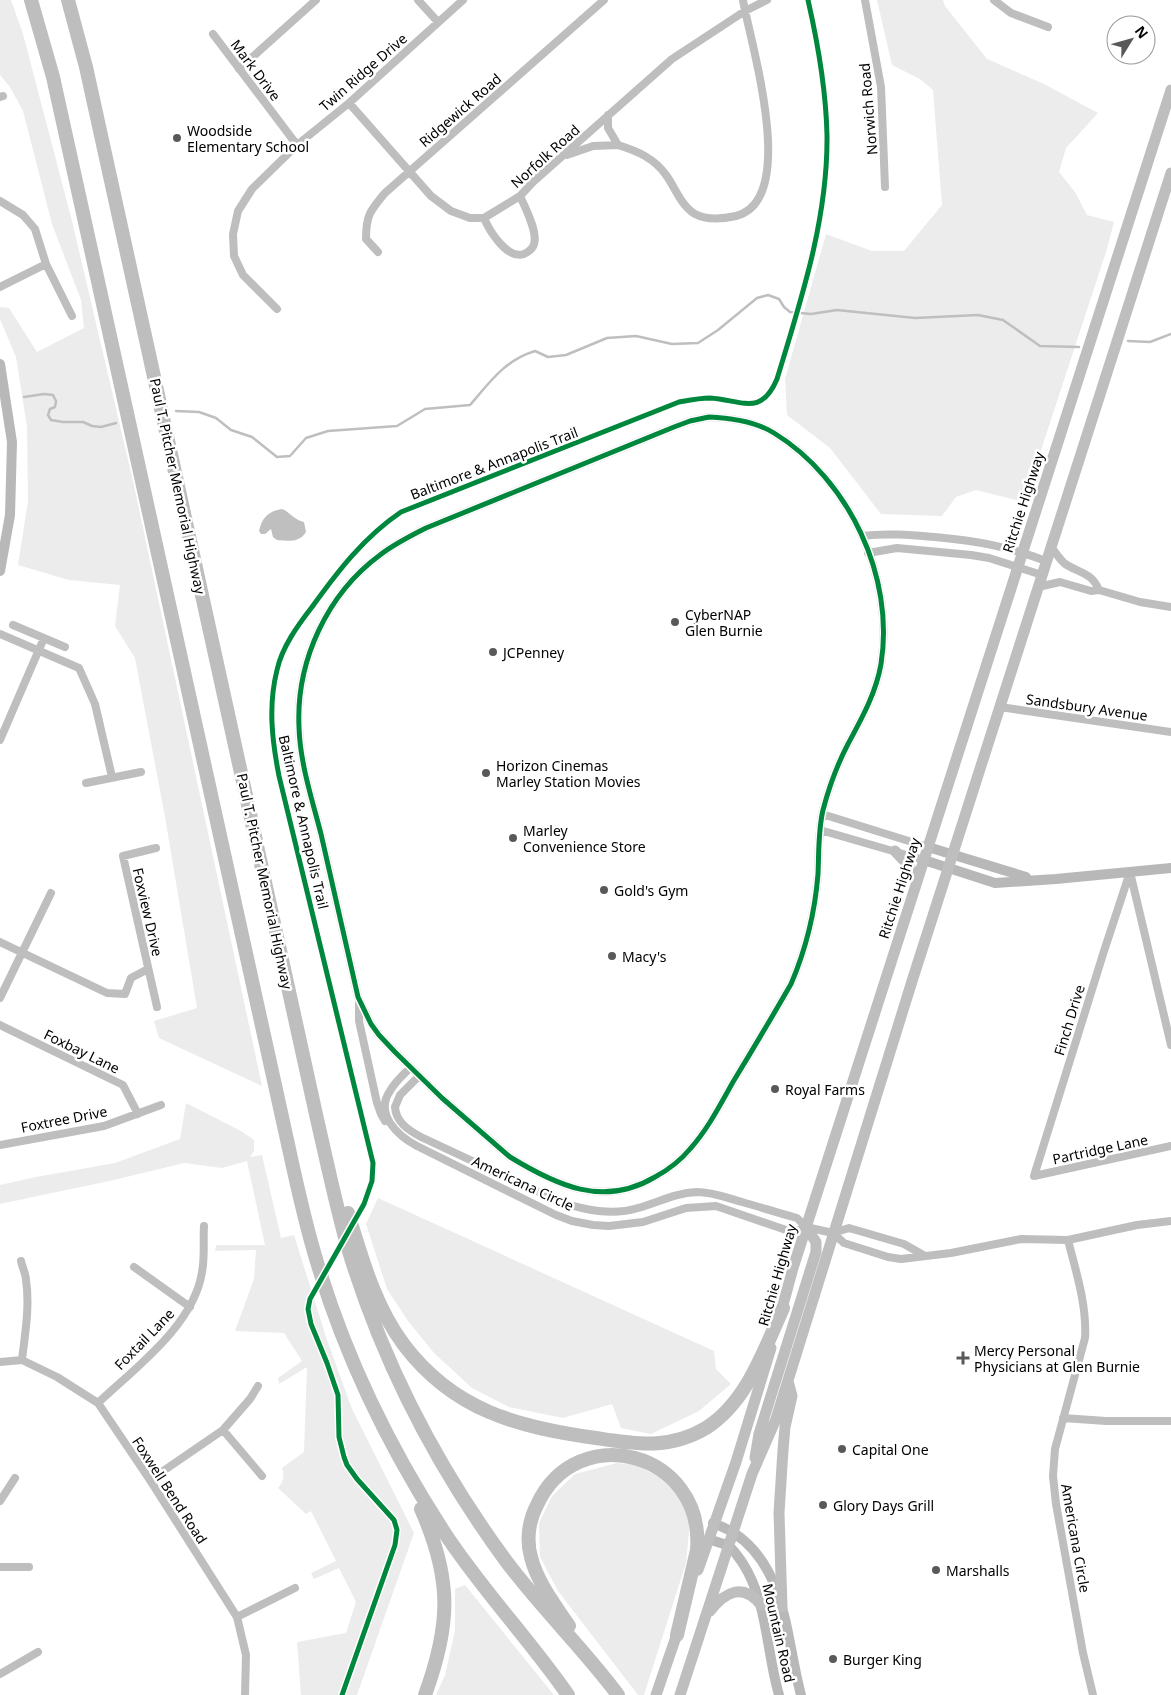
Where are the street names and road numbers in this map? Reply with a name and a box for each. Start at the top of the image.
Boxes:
street label: Twin Ridge Drive [315,29,411,115]
street label: Mark Drive [227,36,285,105]
street label: Norwich Road [855,62,881,156]
street label: Ridgewick Road [415,69,505,151]
street label: Norfolk Road [506,120,584,192]
street label: Paul T. Pitcher Memorial Highway [146,376,210,597]
street label: Baltimore & Annapolis Trail [407,422,581,504]
street label: Ritchie Highway [998,448,1049,555]
street label: Sandsbury Avenue [1025,689,1149,725]
street label: Baltimore & Annapolis Trail [275,733,333,911]
street label: Paul T. Pitcher Memorial Highway [233,771,297,992]
street label: Ritchie Highway [874,834,925,941]
street label: Foxview Drive [129,866,167,958]
street label: Finch Drive [1049,982,1089,1058]
street label: Foxbay Lane [41,1025,123,1078]
street label: Foxtree Drive [19,1101,109,1137]
street label: Partridge Lane [1051,1130,1150,1168]
street label: Americana Circle [469,1151,577,1215]
street label: Ritchie Highway [753,1221,801,1328]
street label: Foxtail Lane [110,1304,178,1374]
street label: Foxwell Bend Road [128,1433,212,1547]
street label: Americana Circle [1057,1482,1095,1594]
street label: Mountain Road [758,1582,800,1684]

